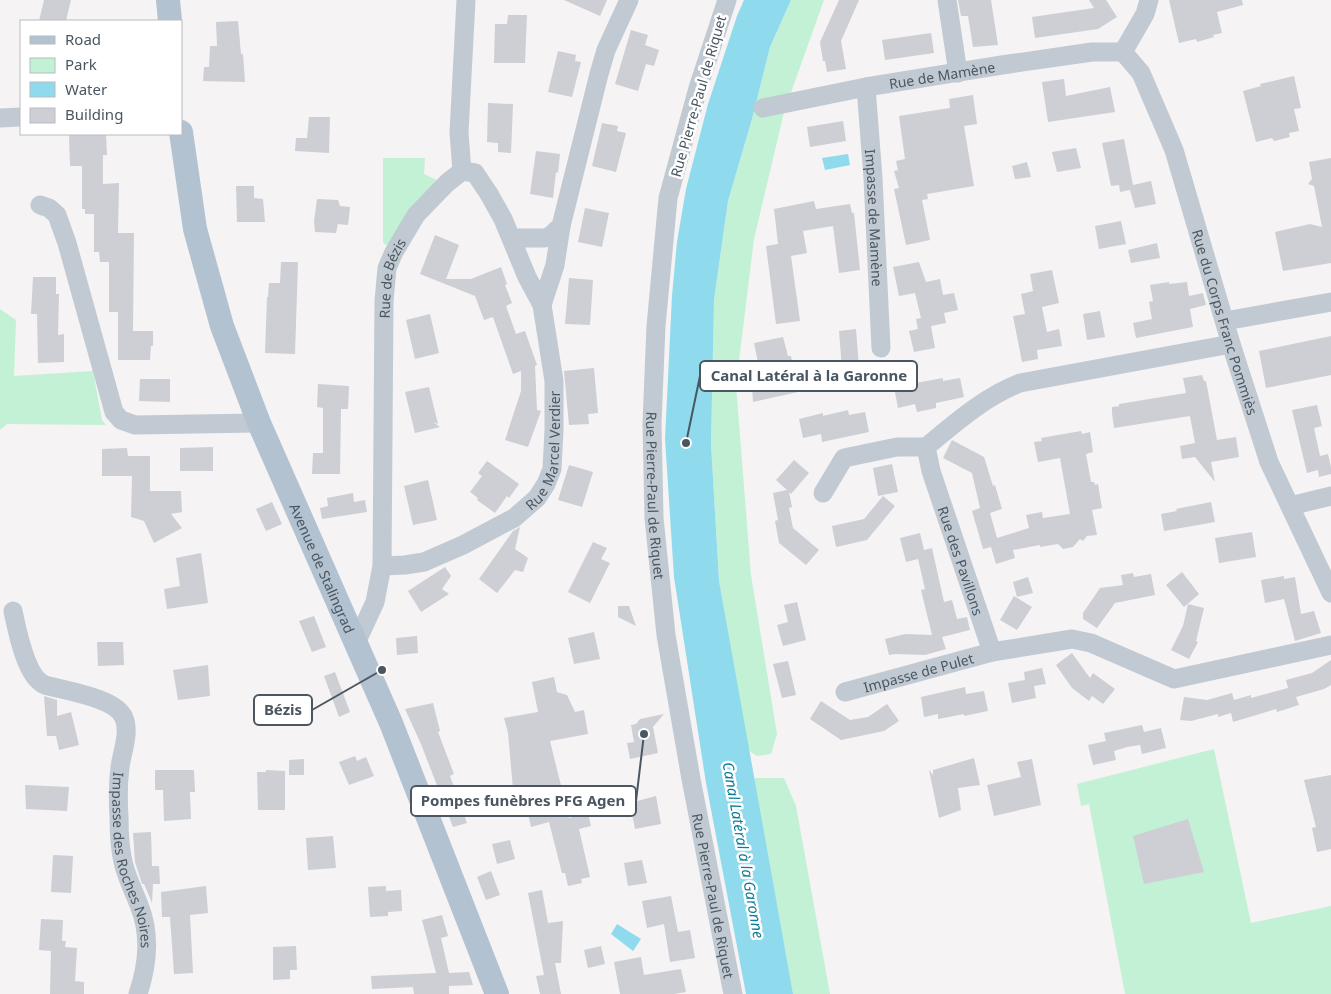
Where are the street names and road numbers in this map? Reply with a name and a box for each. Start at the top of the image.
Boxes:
street label: Rue Pierre-Paul de Riquet [666,13,730,179]
street label: Rue de Mamène [887,57,996,93]
street label: Impasse de Mamène [861,148,888,287]
street label: Rue du Corps Franc Pommiès [1188,227,1263,418]
street label: Rue de Bézis [374,234,410,318]
street label: Rue Marcel Verdier [521,390,564,514]
street label: Rue Pierre-Paul de Riquet [642,411,670,580]
street label: Avenue de Stalingrad [286,500,360,636]
street label: Rue des Pavillons [934,504,989,618]
street label: Impasse de Pulet [861,648,975,696]
street label: Impasse des Roches Noires [109,772,156,949]
street label: Rue Pierre-Paul de Riquet [688,812,739,980]

